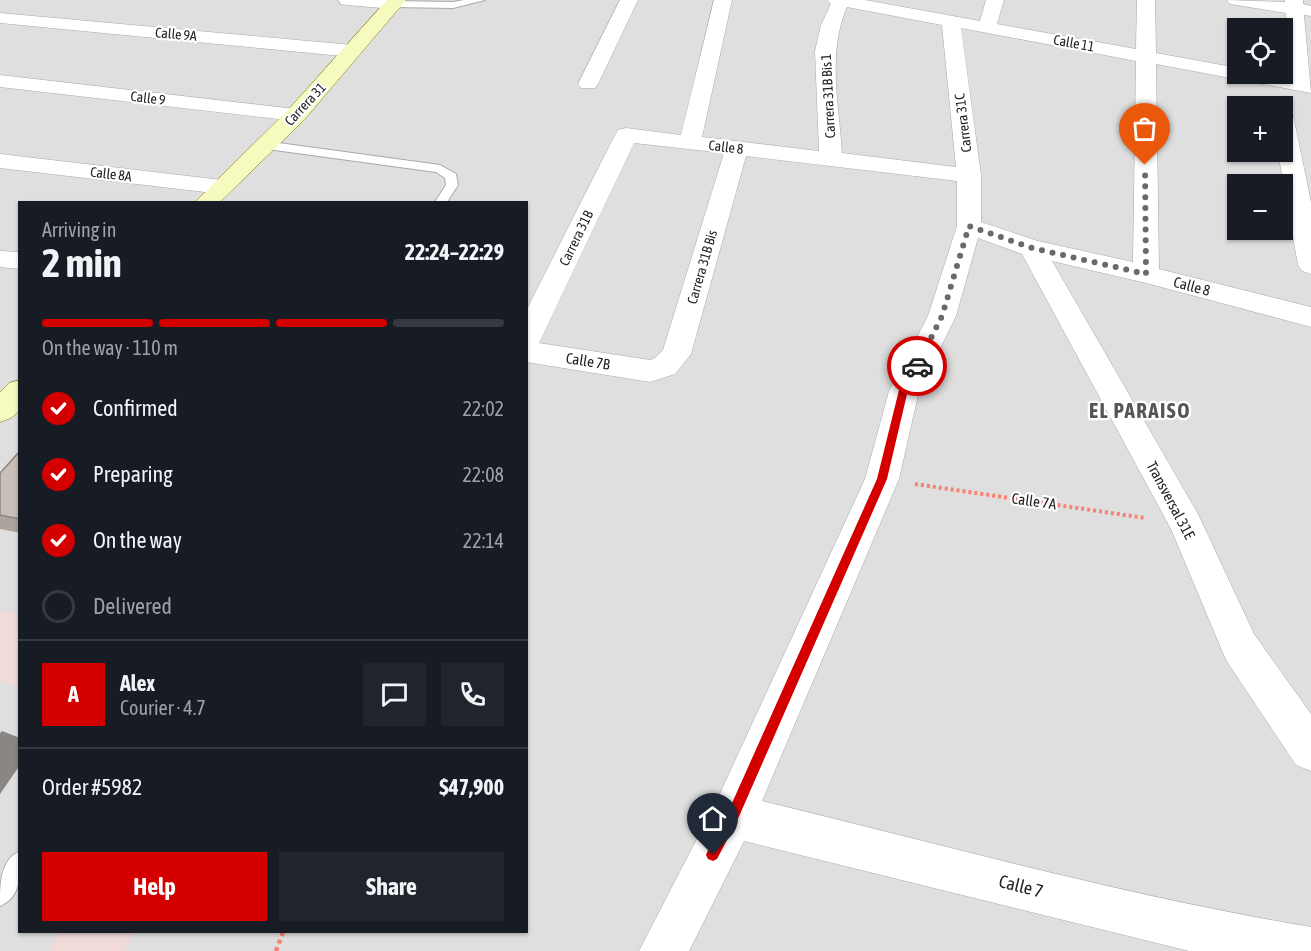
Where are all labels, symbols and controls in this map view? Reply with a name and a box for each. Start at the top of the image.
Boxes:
map controls [1227,18,1293,240]
button: locate [1227,18,1293,84]
street label: Calle 9A [154,24,198,44]
street label: Calle 11 [1052,32,1096,54]
street label: Carrera 31B Bis 1 [818,53,838,139]
street label: Carrera 31 [281,79,329,129]
street label: Calle 9 [130,88,166,108]
street label: Carrera 31C [951,92,975,153]
button: + [1227,96,1293,162]
pin [1119,103,1170,165]
icon: bag [1128,112,1161,145]
street label: Calle 8 [708,137,745,157]
street label: Calle 8A [89,164,133,185]
button: − [1227,174,1293,240]
street label: Carrera 31B [556,207,596,268]
text: Arriving in [42,218,116,241]
street label: Carrera 31B Bis [684,228,720,306]
text: 22:24–22:29 [405,239,504,265]
text: 2 min [42,241,122,285]
street label: Calle 8 [1172,273,1212,299]
text: On the way · 110 m [42,336,178,359]
courier [887,336,947,396]
street label: Calle 7B [565,349,611,373]
icon: car [901,350,934,383]
icon: check [42,392,75,425]
text: Confirmed [93,395,178,421]
text: 22:02 [462,397,504,420]
district label: EL PARAISO [1089,398,1191,422]
icon: check [42,458,75,491]
street label: Transversal 31E [1143,458,1199,542]
text: Preparing [93,461,173,487]
text: 22:08 [462,463,504,486]
street label: Calle 7A [1011,489,1058,513]
icon: check [42,524,75,557]
text: On the way [93,527,182,553]
text: 22:14 [463,529,504,552]
text: Delivered [93,593,172,619]
button: chat [363,663,426,726]
button: phone [441,663,504,726]
text: Alex [120,670,155,696]
text: A [68,681,79,707]
text: Courier · 4.7 [120,696,206,719]
text: Order #5982 [42,774,142,800]
text: $47,900 [439,774,504,800]
pin [687,793,738,855]
icon: home [696,802,729,835]
button: Help [42,852,267,921]
button: Share [279,852,504,921]
street label: Calle 7 [997,870,1045,902]

